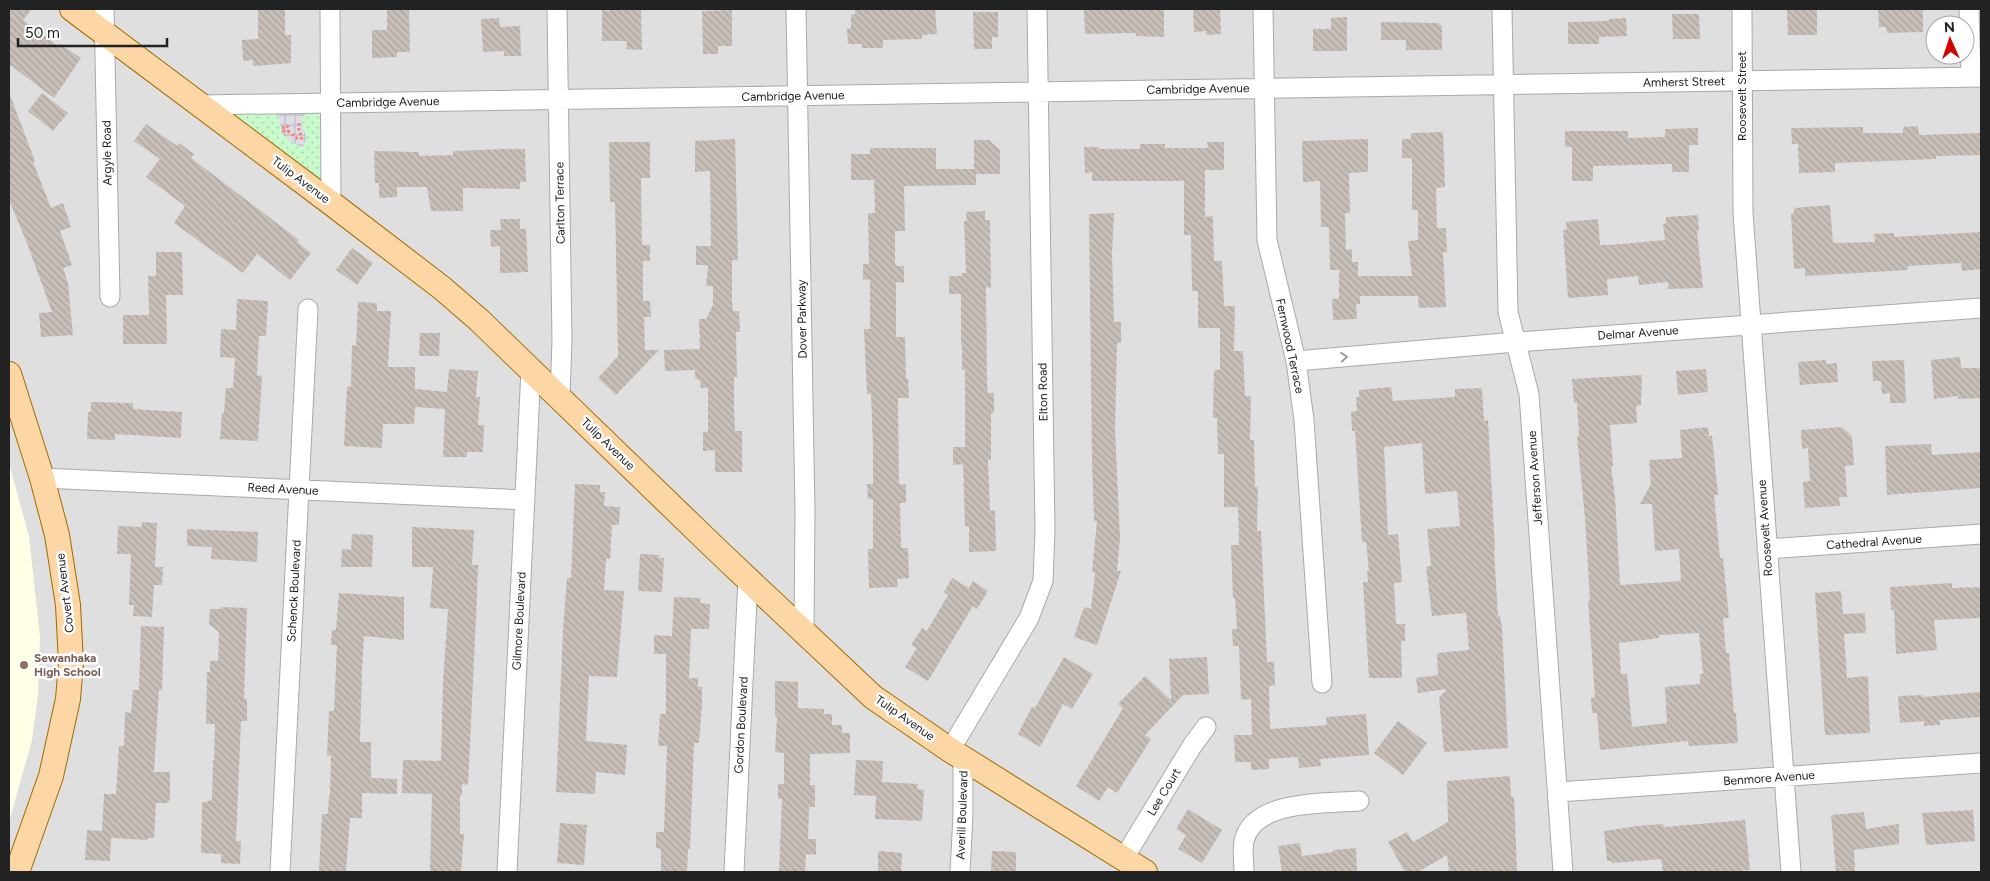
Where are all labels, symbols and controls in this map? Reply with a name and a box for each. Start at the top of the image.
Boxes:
scale bar [18,15,166,47]
north arrow [1925,15,1975,65]
text: N [1943,19,1955,36]
text: 50 m [25,24,60,42]
street label: Roosevelt Street [1735,51,1749,141]
street label: Amherst Street [1643,74,1726,90]
street label: Cambridge Avenue [1146,81,1250,97]
street label: Cambridge Avenue [741,88,845,104]
street label: Cambridge Avenue [336,94,440,110]
street label: Argyle Road [99,120,115,186]
street label: Tulip Avenue [269,154,333,207]
street label: Carlton Terrace [552,161,568,244]
street label: Dover Parkway [794,279,810,359]
street label: Fernwood Terrace [1273,297,1307,395]
street label: Delmar Avenue [1597,323,1680,343]
one-way arrow [1341,351,1349,362]
street label: Elton Road [1035,363,1051,421]
street label: Tulip Avenue [578,415,638,473]
street label: Jefferson Avenue [1525,430,1545,526]
street label: Roosevelt Avenue [1755,479,1775,577]
street label: Reed Avenue [247,480,319,498]
street label: Cathedral Avenue [1826,532,1923,552]
street label: Schenck Boulevard [284,539,304,643]
street label: Covert Avenue [53,552,77,634]
street label: Gilmore Boulevard [509,571,529,671]
place label: Sewanhaka High School [34,651,101,679]
marker: Sewanhaka High School [18,659,30,671]
street label: Gordon Boulevard [731,676,751,774]
street label: Tulip Avenue [873,693,938,744]
street label: Lee Court [1144,765,1184,818]
street label: Benmore Avenue [1723,768,1816,788]
street label: Averill Boulevard [953,770,971,860]

